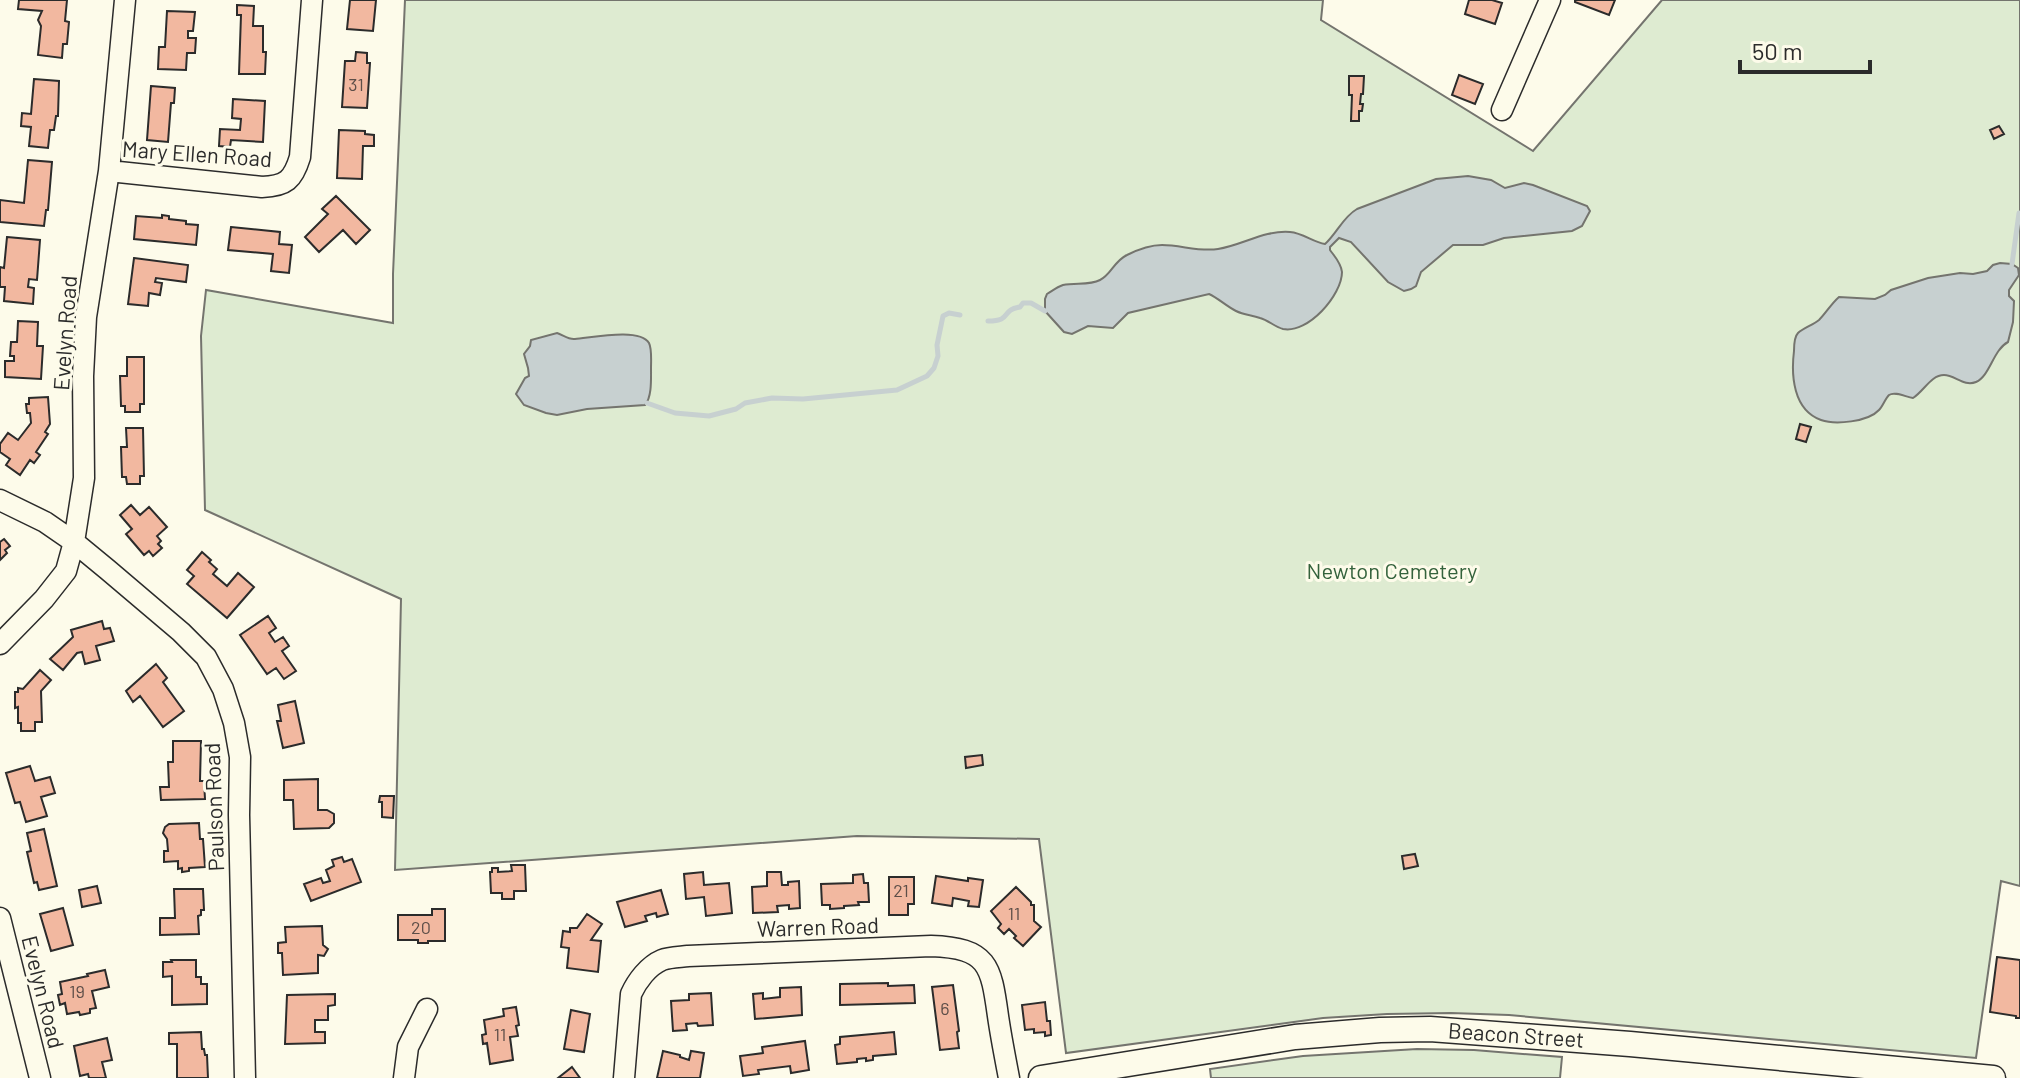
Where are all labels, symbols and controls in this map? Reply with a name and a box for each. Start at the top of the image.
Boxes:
scale bar [1740,24,1870,74]
text: 50 m [1752,36,1803,65]
house number: 31 [348,73,364,95]
street label: Mary Ellen Road [121,135,273,171]
street label: Evelyn Road [47,275,81,391]
park label: Newton Cemetery [1307,557,1477,583]
street label: Paulson Road [198,742,228,872]
house number: 21 [893,879,909,901]
house number: 11 [1008,902,1020,924]
street label: Warren Road [757,911,879,941]
house number: 20 [411,916,431,938]
street label: Evelyn Road [17,933,71,1051]
house number: 19 [69,980,85,1002]
house number: 6 [940,997,950,1019]
street label: Beacon Street [1447,1016,1585,1052]
house number: 11 [494,1023,506,1045]

